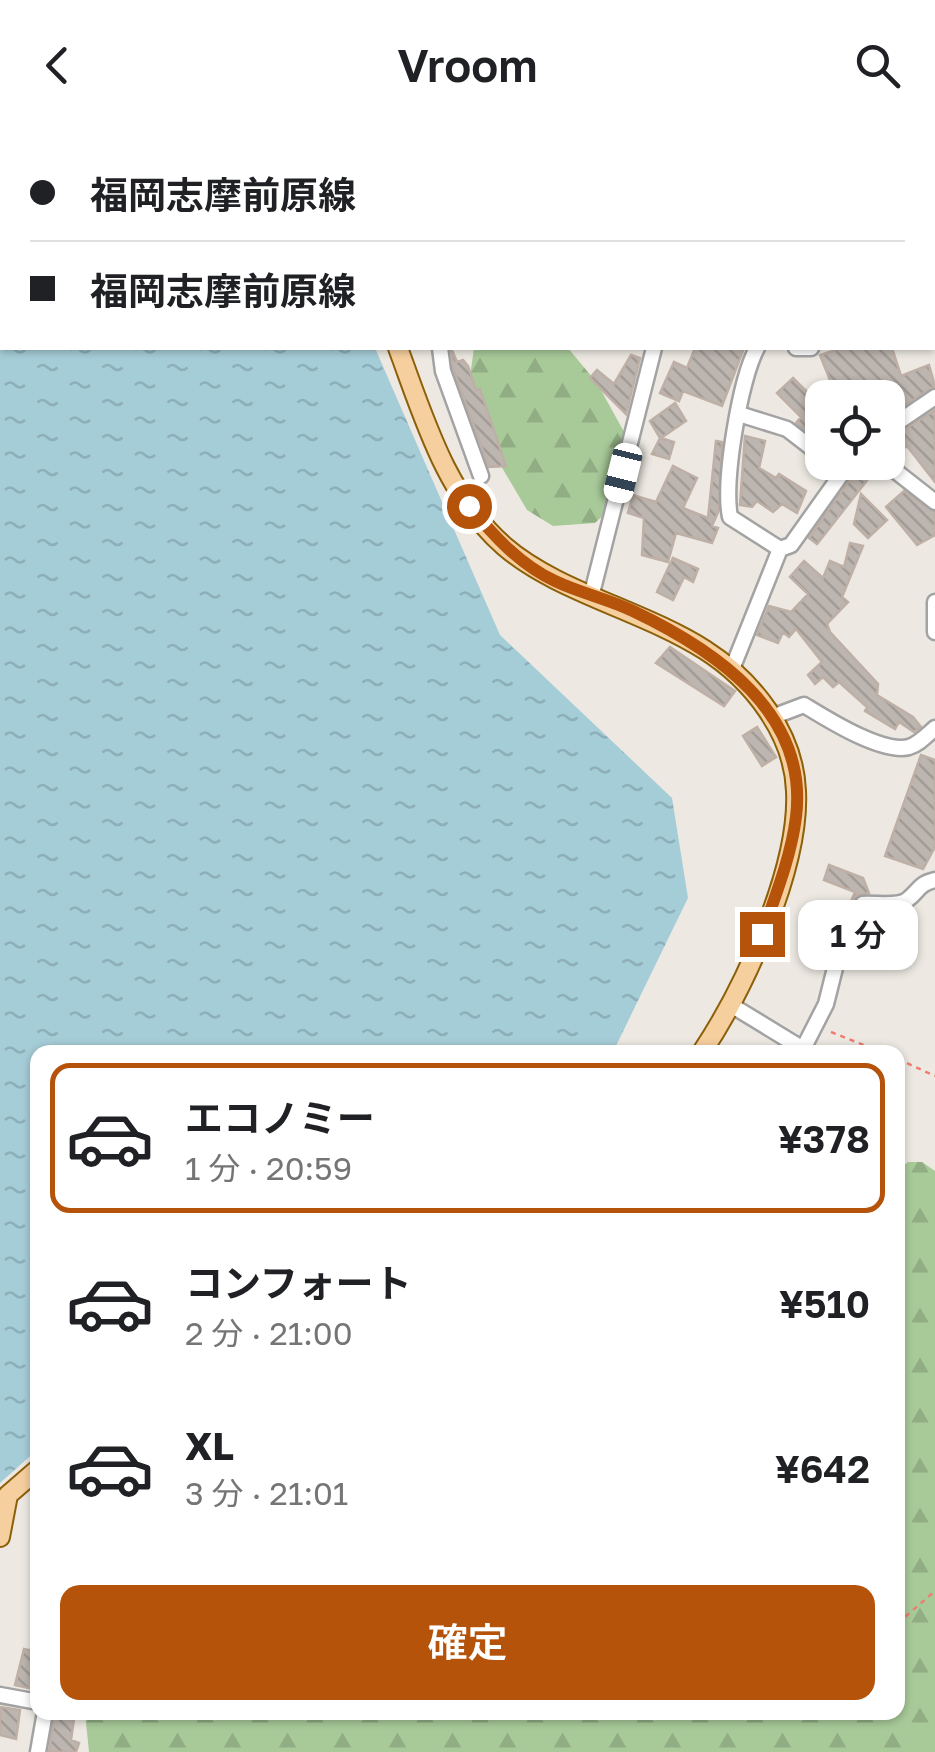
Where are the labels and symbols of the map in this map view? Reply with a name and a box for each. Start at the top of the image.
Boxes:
car [601,440,645,506]
route start [447,484,492,529]
callout: 1 分 [797,899,917,969]
route end [740,912,785,957]

